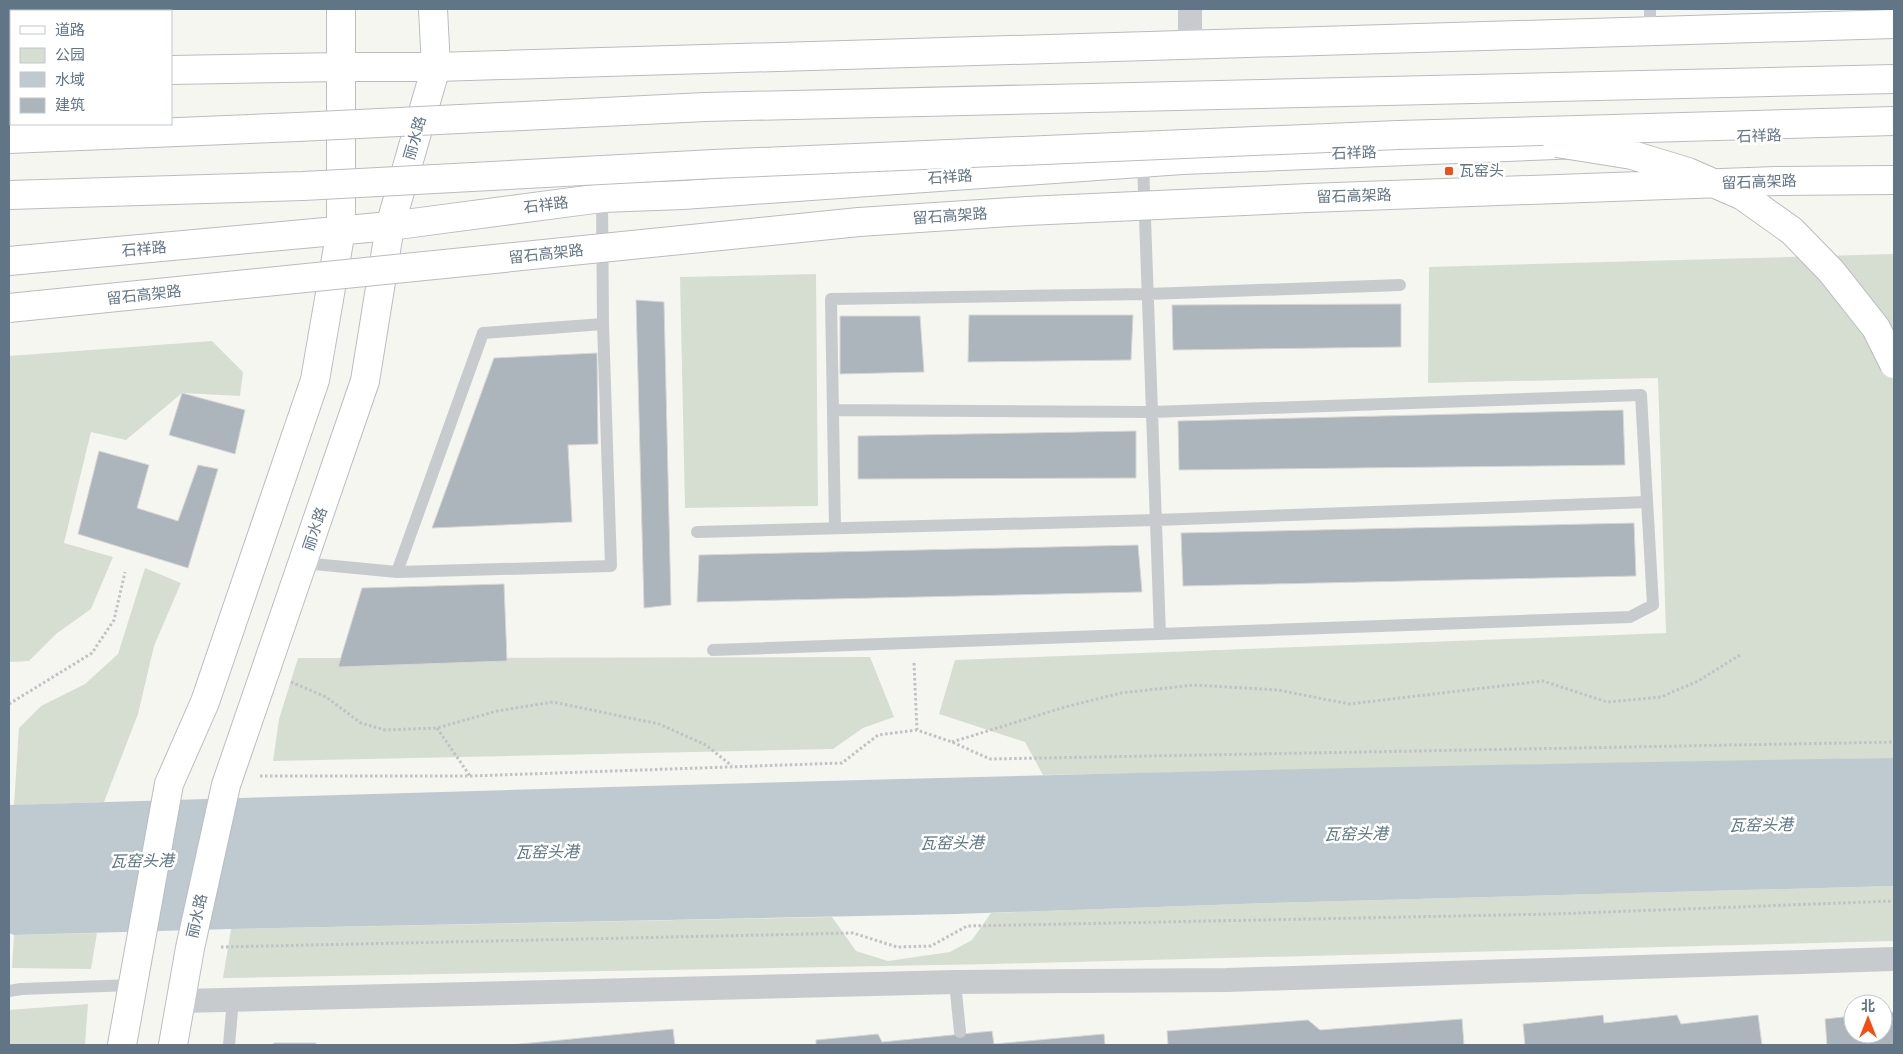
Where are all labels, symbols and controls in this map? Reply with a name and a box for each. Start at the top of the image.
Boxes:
legend [10,10,172,125]
text: 道路 [55,21,85,39]
text: 公园 [55,46,85,64]
text: 水域 [55,71,85,89]
text: 建筑 [55,96,85,114]
street label: 丽水路 [400,114,430,162]
street label: 石祥路 [1736,126,1782,146]
street label: 石祥路 [1331,143,1377,163]
place label: 瓦窑头 [1459,162,1504,180]
marker: 瓦窑头 [1443,165,1455,177]
street label: 石祥路 [927,166,973,188]
street label: 留石高架路 [1721,172,1797,192]
street label: 留石高架路 [1316,186,1392,206]
street label: 石祥路 [523,193,569,217]
street label: 留石高架路 [912,204,988,228]
street label: 石祥路 [121,238,167,260]
street label: 留石高架路 [508,241,584,267]
street label: 留石高架路 [106,282,182,308]
street label: 丽水路 [299,505,331,553]
water label: 瓦窑头港 [1729,815,1795,835]
water label: 瓦窑头港 [1324,824,1390,844]
water label: 瓦窑头港 [920,833,986,853]
water label: 瓦窑头港 [515,842,581,862]
water label: 瓦窑头港 [110,851,176,871]
street label: 丽水路 [183,892,211,940]
north arrow [1843,994,1893,1044]
text: 北 [1861,998,1875,1014]

